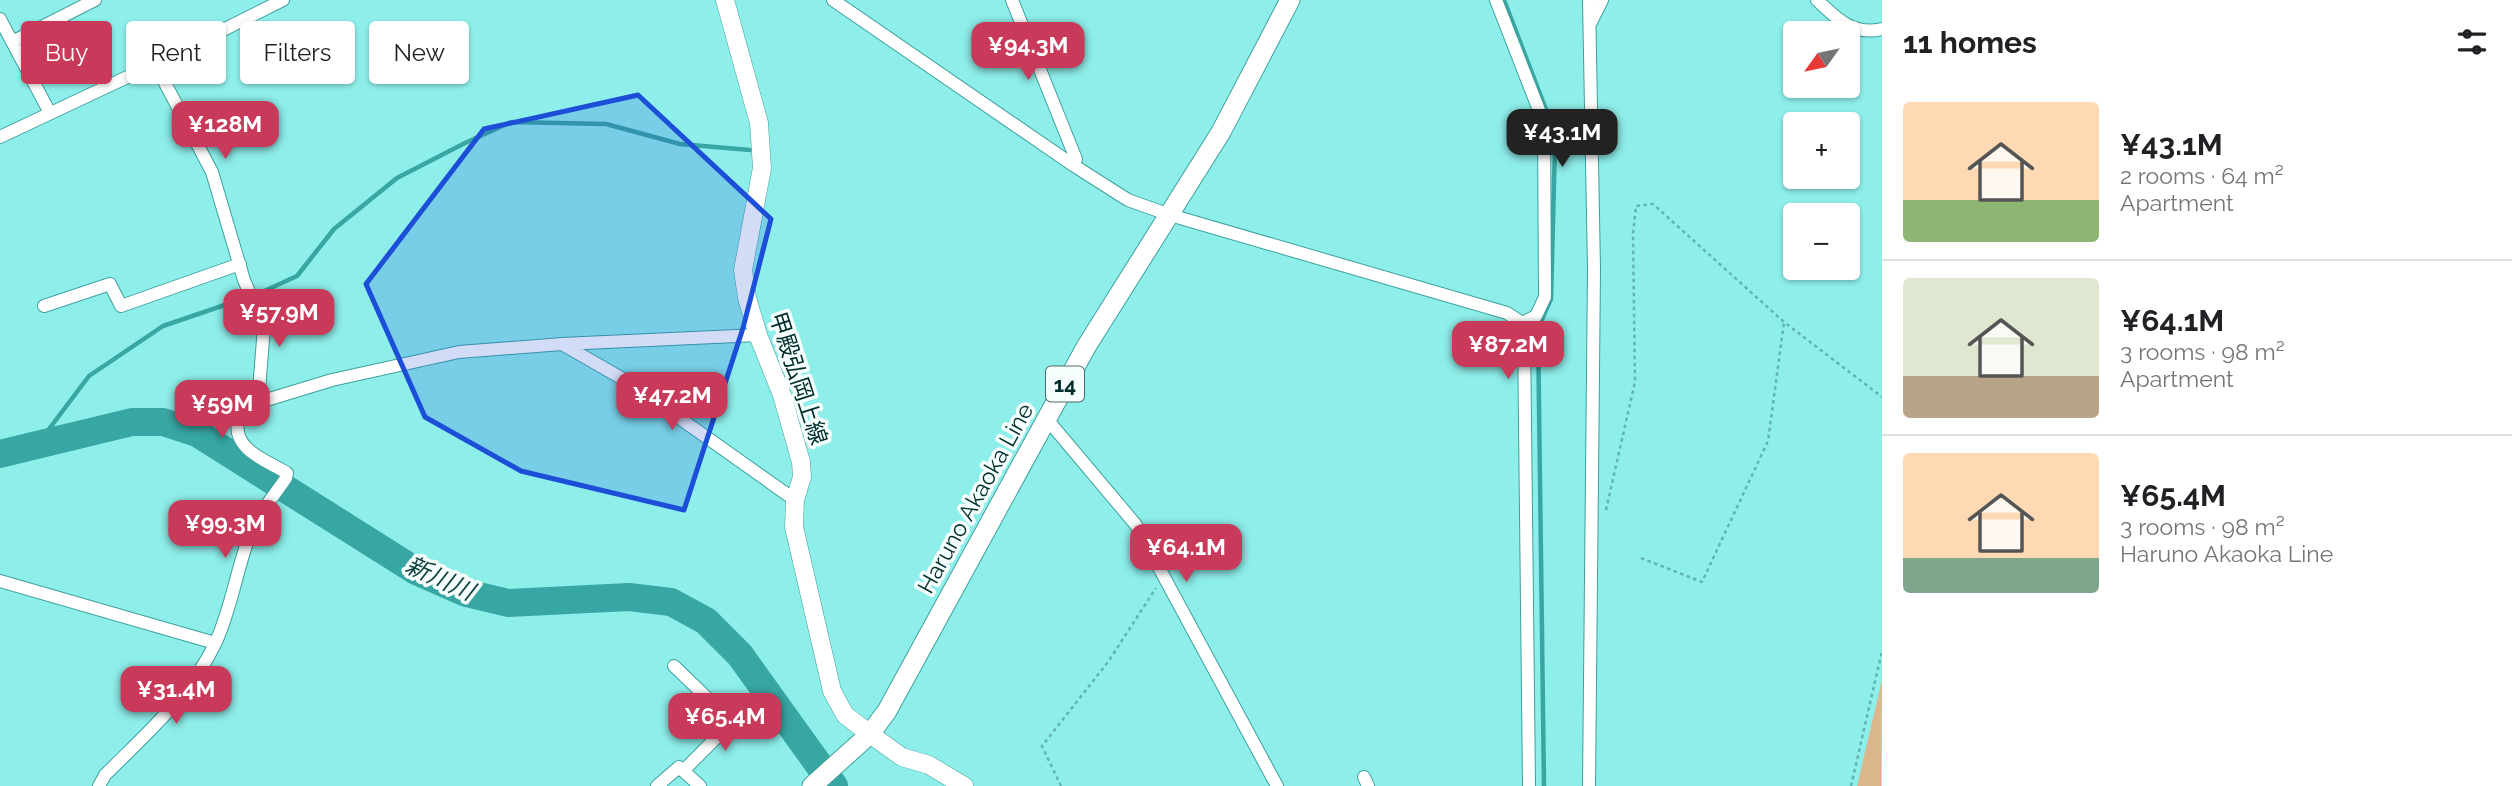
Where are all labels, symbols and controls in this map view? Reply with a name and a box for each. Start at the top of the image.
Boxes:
chip: Buy [21,21,112,84]
chip: Rent [126,21,226,84]
chip: Filters [240,21,355,84]
chip: New [369,21,469,84]
north arrow [1783,21,1860,98]
map controls [1783,21,1860,280]
pin: ¥94.3M [971,22,1085,82]
icon: filters [2453,23,2491,61]
text: 11 homes [1903,25,2037,60]
text: ¥94.3M [988,31,1068,58]
pin: ¥128M [176,102,274,161]
text: ¥128M [188,110,262,137]
pin: ¥43.1M [1505,110,1619,169]
button: + [1783,112,1860,189]
text: ¥43.1M [1523,118,1601,145]
text: ¥43.1M [2120,127,2223,162]
icon: home [1959,130,2043,214]
text: 2 rooms · 64 m² [2120,162,2284,189]
text: Apartment [2120,189,2234,216]
button: − [1783,203,1860,280]
pin: ¥57.9M [222,290,336,349]
text: ¥57.9M [239,298,319,325]
text: ¥64.1M [2120,303,2224,338]
icon: home [1959,306,2043,390]
street label: 甲殿弘岡上線 [765,308,833,448]
pin: ¥87.2M [1451,322,1565,381]
text: ¥87.2M [1468,330,1548,357]
text: 3 rooms · 98 m² [2120,338,2285,365]
text: Apartment [2120,365,2234,392]
road number: 14 [1046,366,1084,402]
pin: ¥47.2M [615,372,729,432]
pin: ¥59M [181,380,263,440]
text: ¥47.2M [632,381,712,408]
text: ¥59M [191,389,253,416]
street label: Haruno Akaoka Line [912,398,1038,598]
text: ¥65.4M [2120,478,2226,513]
icon: home [1959,481,2043,565]
pin: ¥99.3M [168,500,282,560]
text: ¥99.3M [184,509,266,536]
text: 3 rooms · 98 m² [2120,513,2285,540]
pin: ¥64.1M [1129,524,1243,584]
text: ¥64.1M [1146,533,1226,560]
text: Haruno Akaoka Line [2120,540,2333,567]
water label: 新川川 [401,550,482,607]
pin: ¥31.4M [119,666,233,726]
text: ¥31.4M [137,675,215,702]
pin: ¥65.4M [668,694,782,753]
text: ¥65.4M [684,702,766,729]

